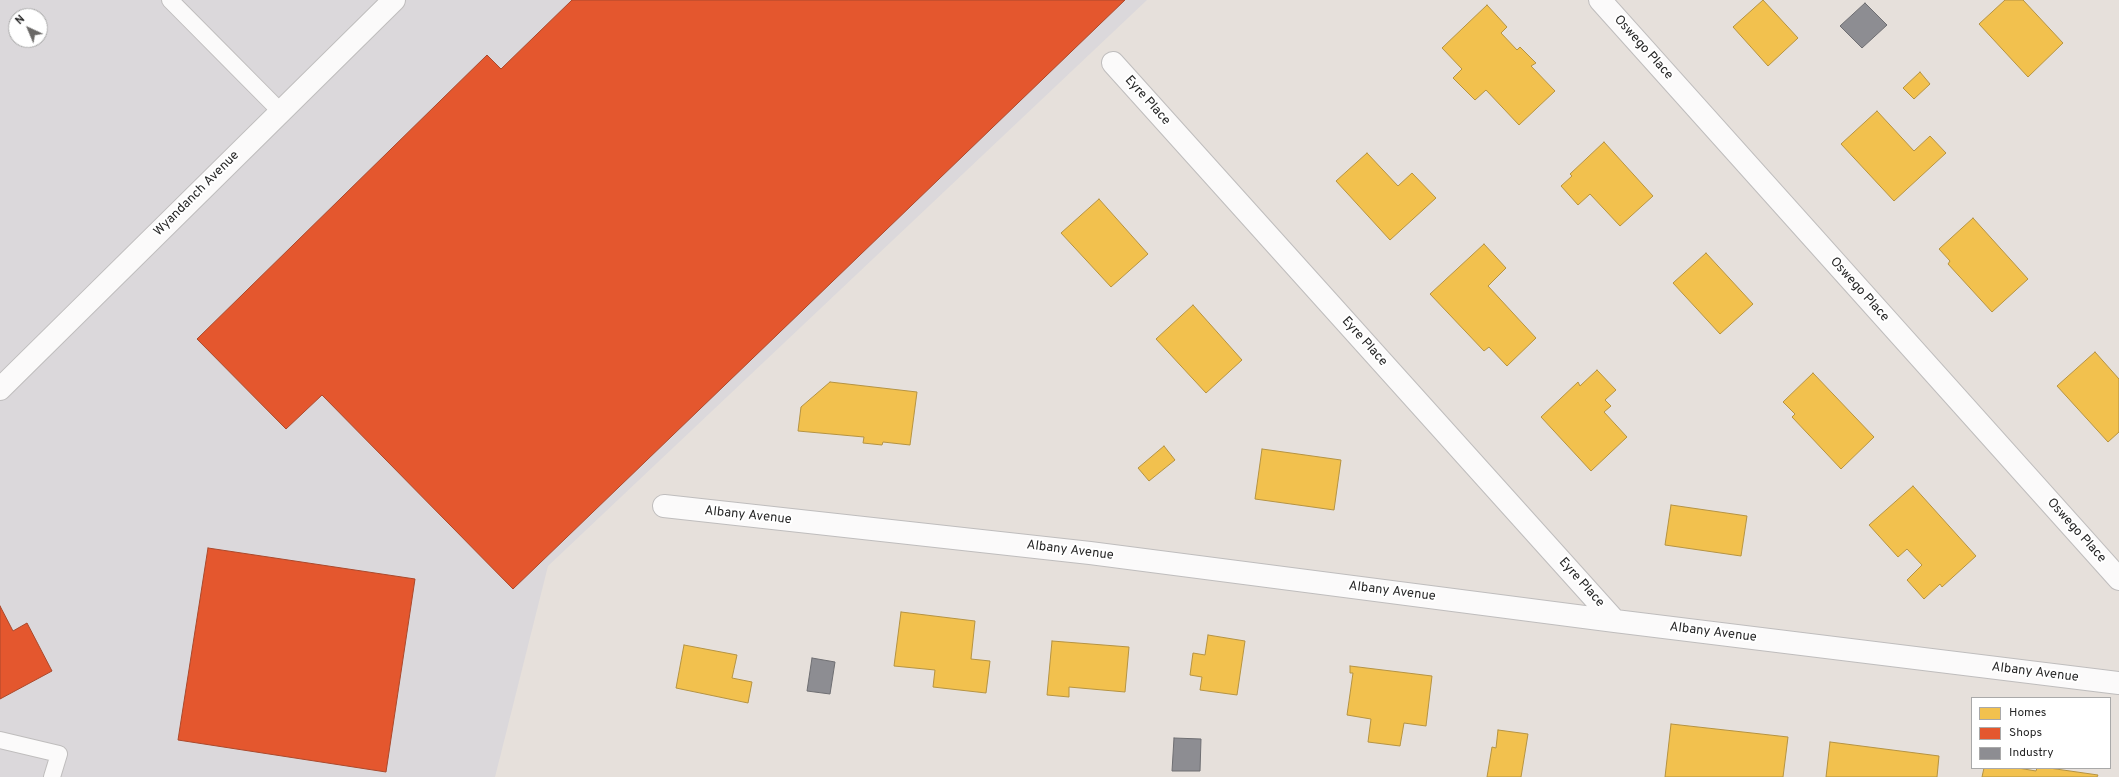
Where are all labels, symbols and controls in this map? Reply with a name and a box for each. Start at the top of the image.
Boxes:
north arrow [8,8,48,48]
text: N [13,12,28,28]
street label: Oswego Place [1610,13,1676,83]
street label: Eyre Place [1121,73,1173,129]
street label: Wyandanch Avenue [151,148,243,240]
street label: Oswego Place [1826,255,1892,325]
street label: Eyre Place [1338,314,1390,370]
street label: Oswego Place [2043,496,2109,566]
street label: Albany Avenue [704,504,792,528]
street label: Albany Avenue [1026,538,1114,564]
street label: Eyre Place [1555,555,1607,611]
street label: Albany Avenue [1348,579,1436,605]
street label: Albany Avenue [1669,620,1757,646]
street label: Albany Avenue [1991,660,2079,686]
legend [1971,697,2111,769]
text: Homes [2009,705,2046,721]
text: Shops [2009,725,2042,741]
text: Industry [2009,745,2054,761]

